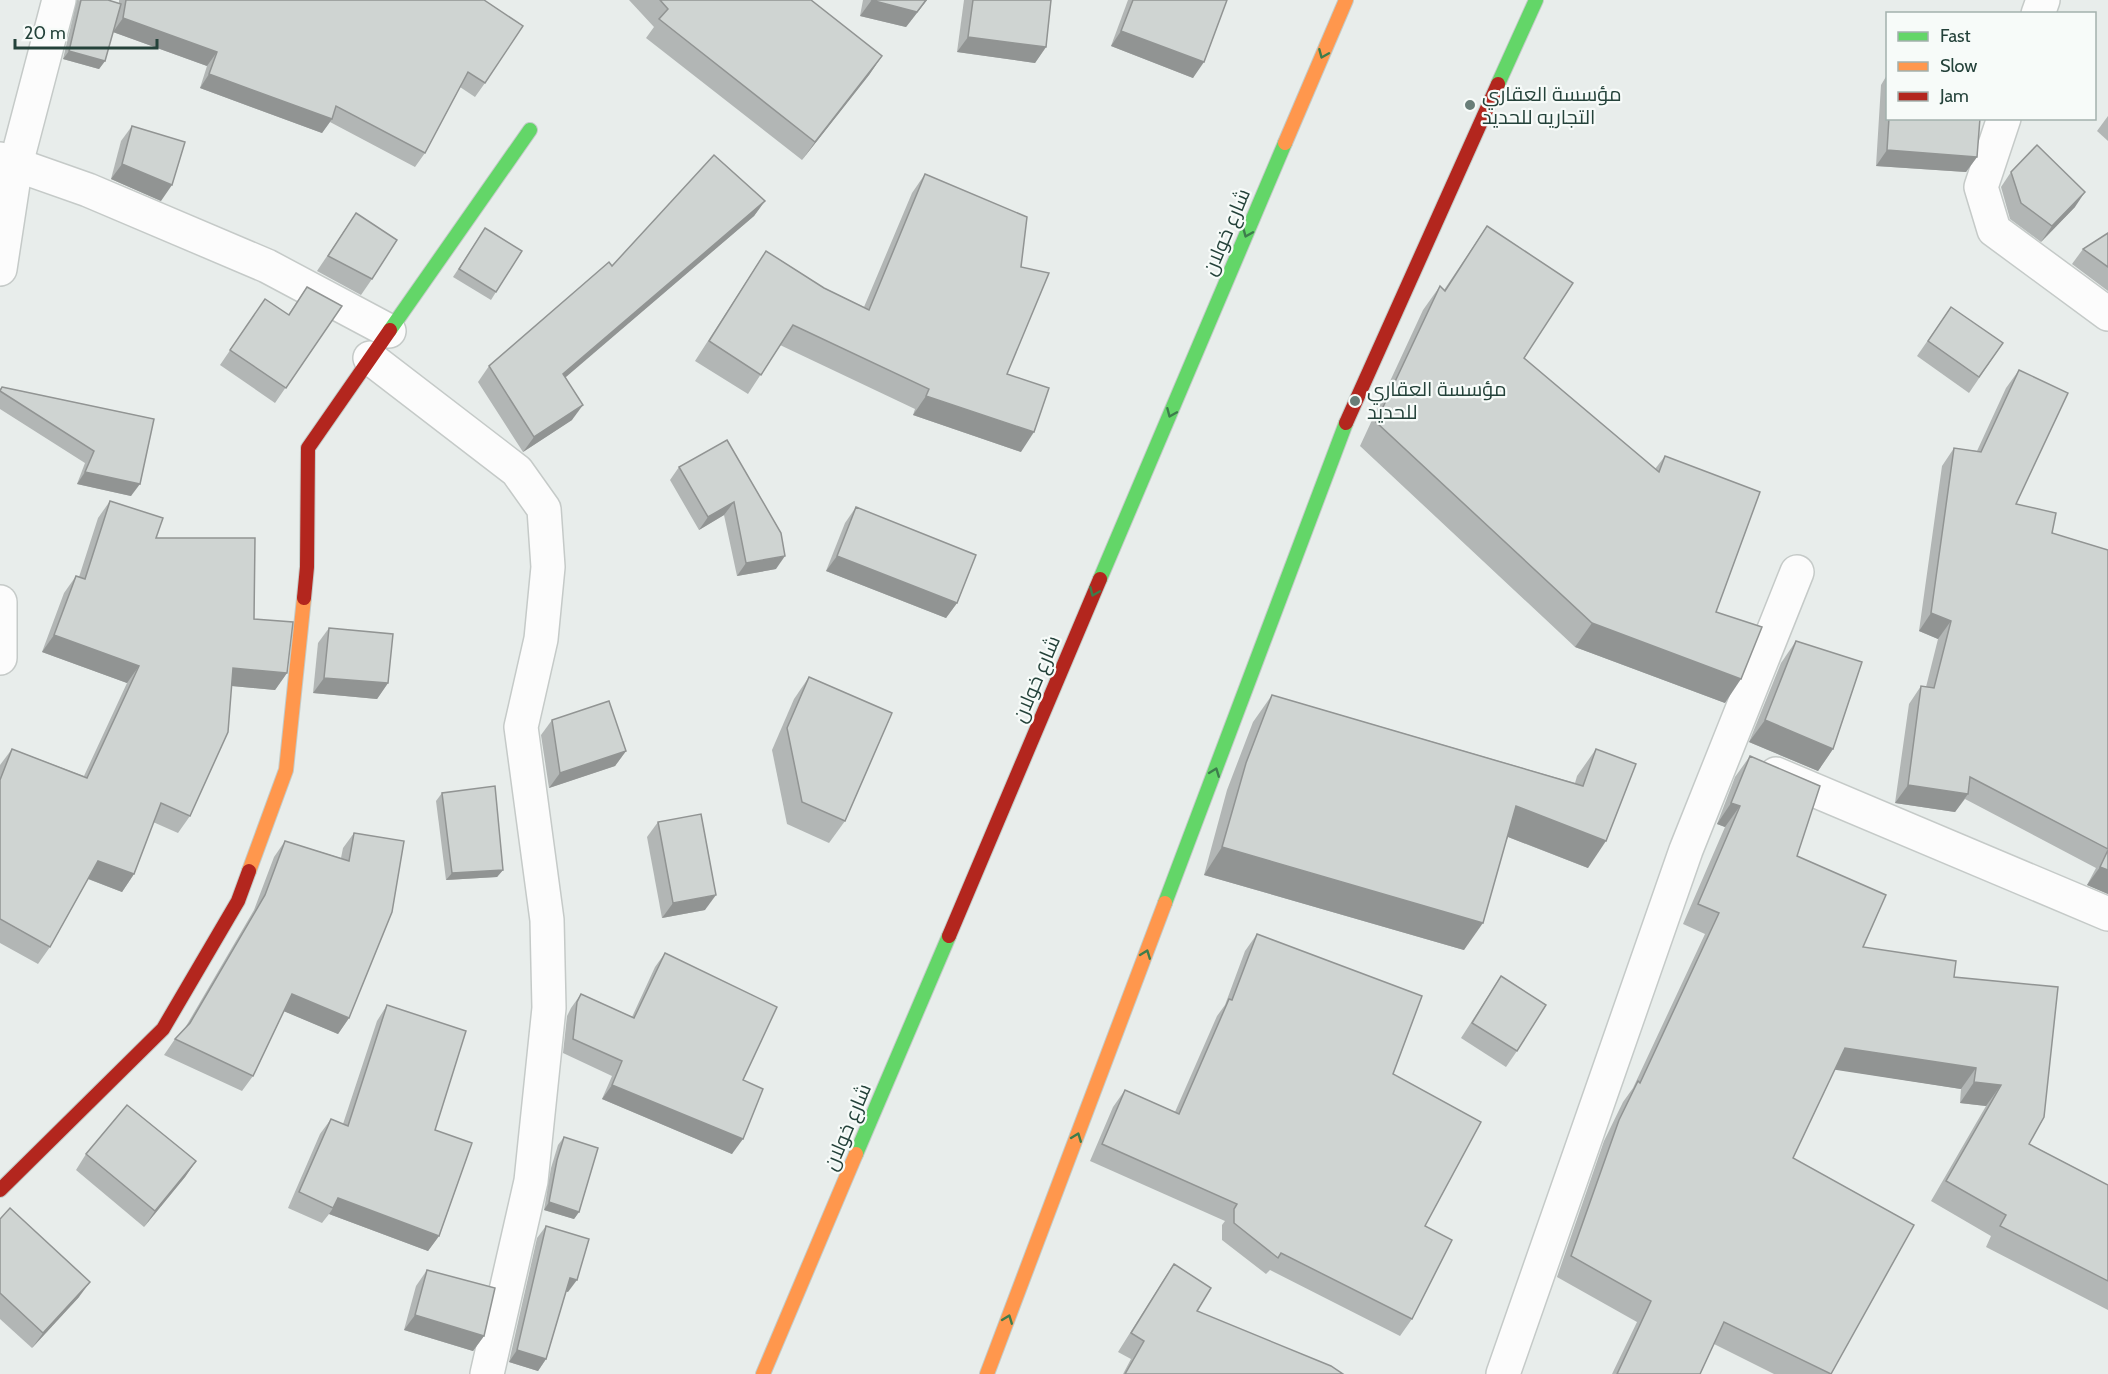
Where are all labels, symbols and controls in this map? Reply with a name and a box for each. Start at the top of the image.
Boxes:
scale bar [15,12,158,50]
legend [1886,12,2096,120]
text: 20 m [24,22,66,44]
text: Fast [1940,25,1971,47]
one-way arrow [1318,48,1330,59]
text: Slow [1940,55,1977,77]
place label: مؤسسة العقاري التجاريه للحديد [1482,82,1622,129]
text: Jam [1939,85,1969,107]
marker: مؤسسة العقاري التجاريه للحديد [1463,98,1477,112]
street label: شارع خولان [1197,185,1257,280]
one-way arrow [1242,227,1254,238]
place label: مؤسسة العقاري للحديد [1367,377,1507,424]
marker: مؤسسة العقاري للحديد [1348,394,1362,408]
one-way arrow [1166,407,1178,418]
one-way arrow [1090,586,1102,597]
street label: شارع خولان [1007,632,1067,727]
one-way arrow [1207,767,1220,778]
one-way arrow [1138,950,1151,960]
street label: شارع خولان [818,1080,878,1175]
one-way arrow [1069,1132,1082,1143]
one-way arrow [1000,1314,1013,1325]

